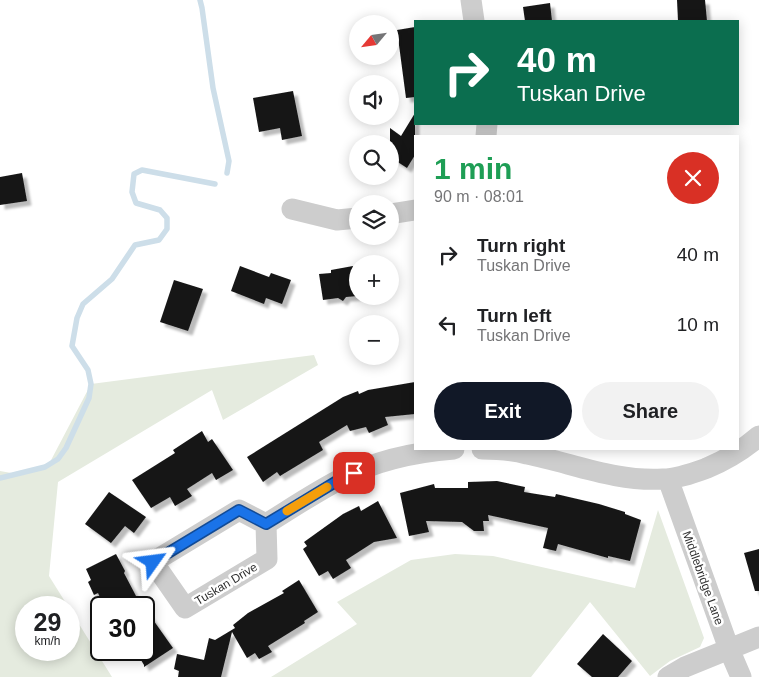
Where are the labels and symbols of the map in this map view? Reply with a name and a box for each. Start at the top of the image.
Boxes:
north arrow [349,15,399,65]
pin [333,452,375,494]
street label: Middlebridge Lane [680,529,727,627]
position arrow [126,535,178,587]
street label: Tuskan Drive [192,560,260,608]
speed limit sign: 30 [90,596,155,661]

